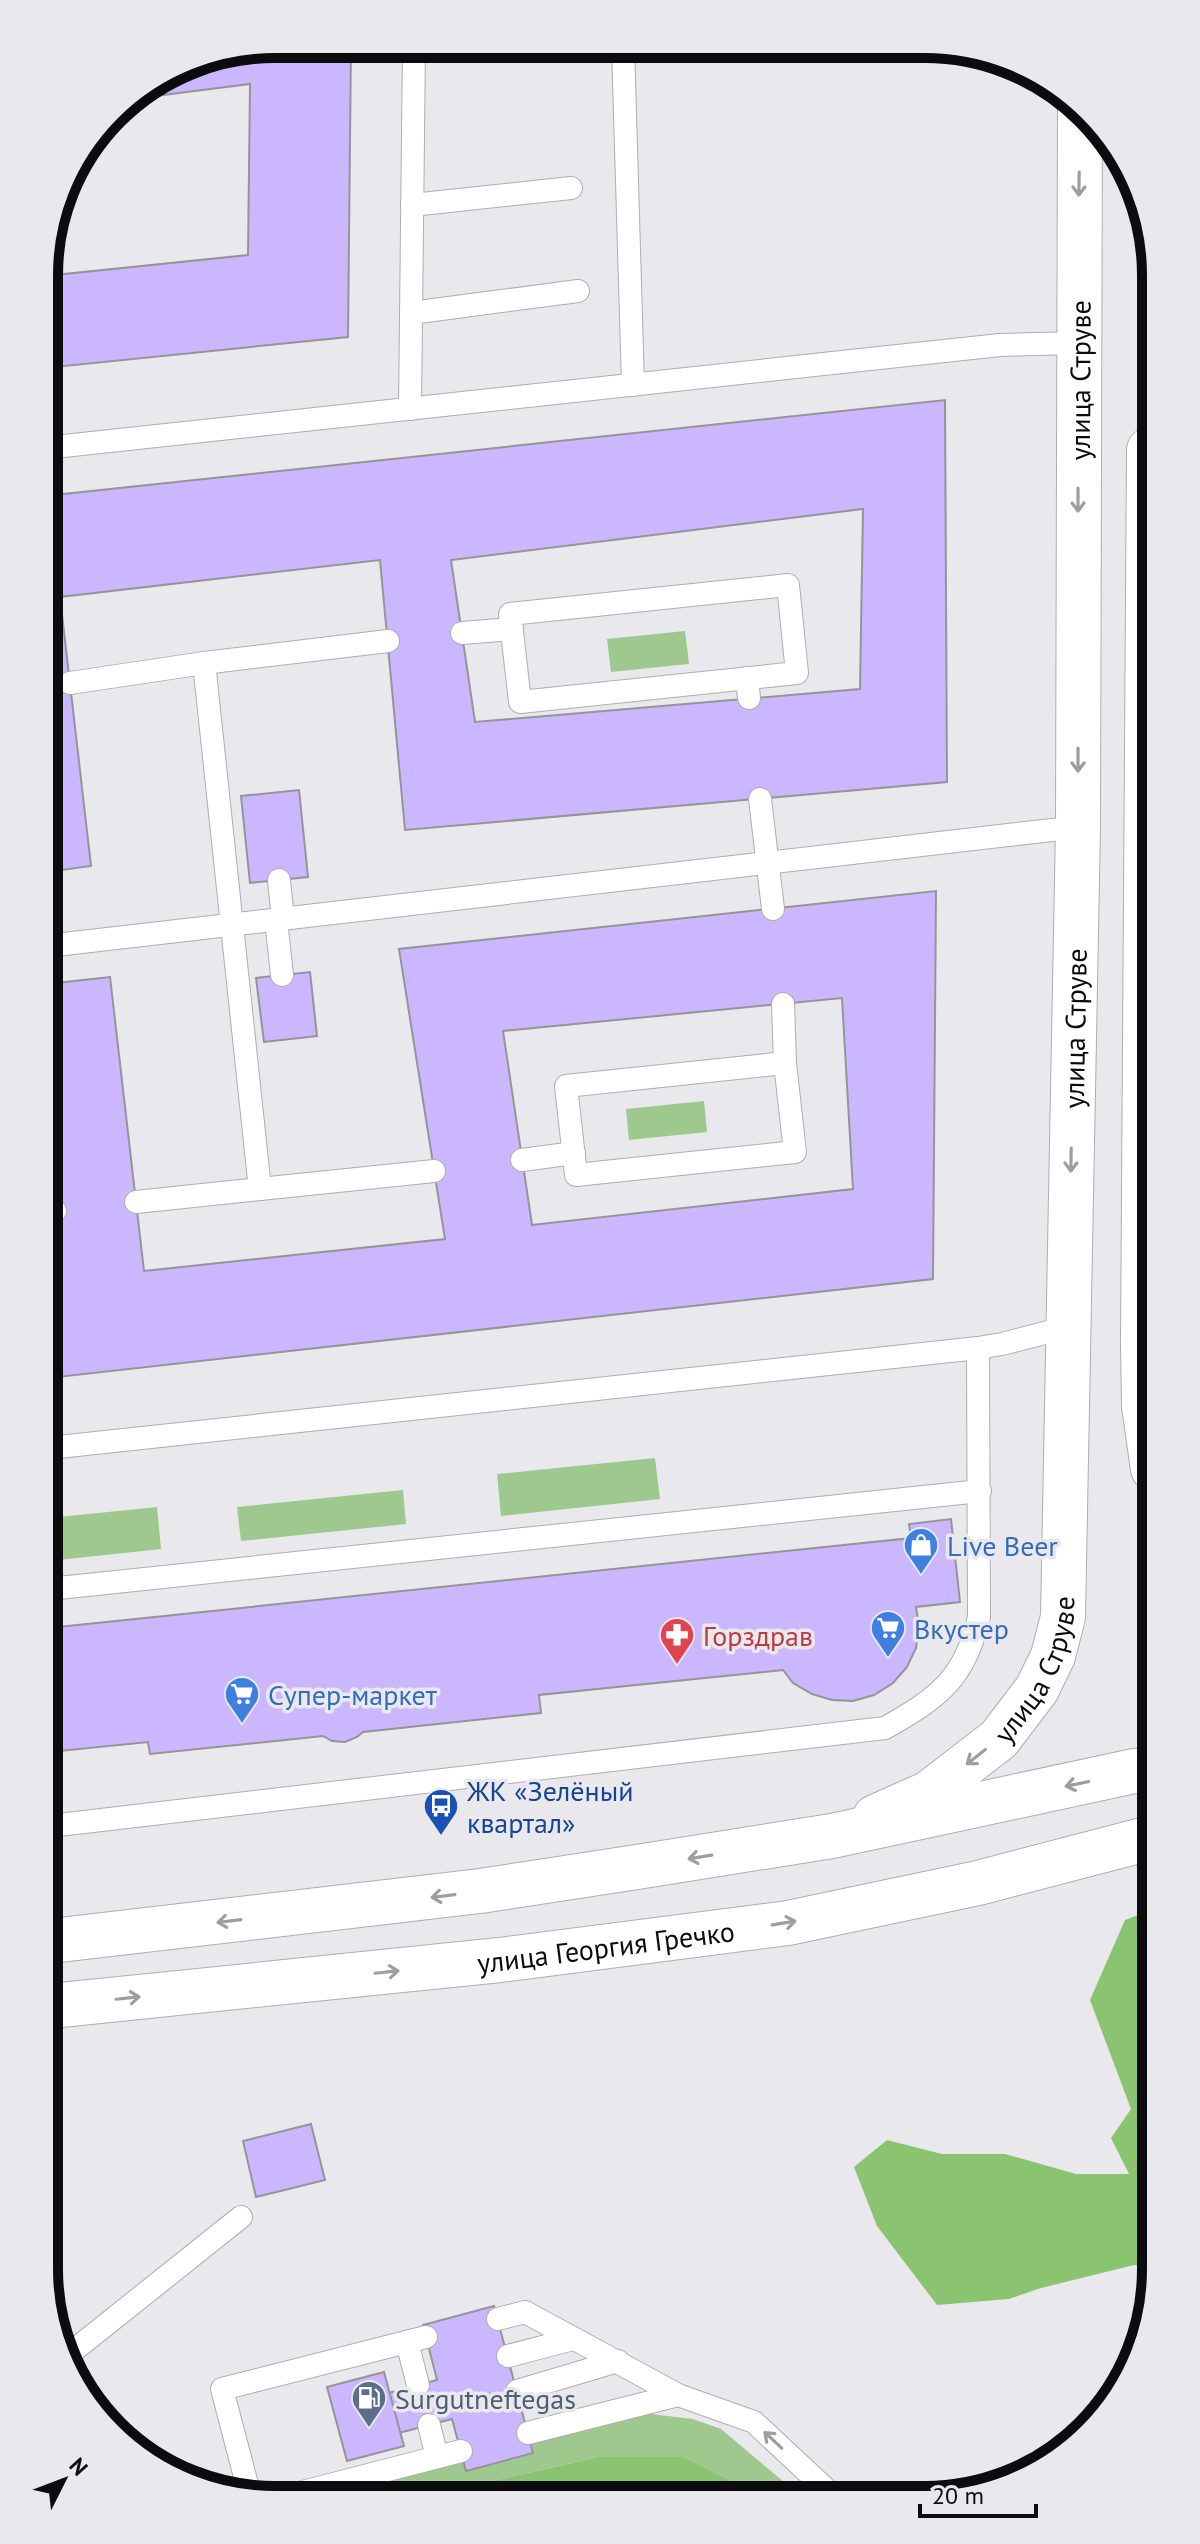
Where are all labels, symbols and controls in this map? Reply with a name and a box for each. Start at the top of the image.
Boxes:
one-way arrow [1072,170,1087,197]
street label: улица Струве [1061,300,1098,461]
one-way arrow [1070,486,1086,513]
one-way arrow [1070,746,1086,773]
street label: улица Струве [1054,948,1094,1109]
one-way arrow [1063,1146,1079,1172]
shop icon: Live Beer [902,1526,940,1576]
place label: Live Beer [947,1527,1058,1564]
street label: улица Струве [984,1596,1083,1750]
supermarket icon: Вкустер [869,1609,907,1659]
place label: Вкустер [914,1610,1009,1647]
pharmacy icon: Горздрав [658,1616,696,1666]
place label: Горздрав [703,1617,813,1654]
supermarket icon: Супер-маркет [223,1675,261,1725]
place label: Супер-маркет [268,1676,438,1713]
one-way arrow [966,1748,987,1765]
place label: ЖК «Зелёный квартал» [466,1772,633,1841]
one-way arrow [1065,1777,1090,1792]
bus stop icon: ЖК «Зелёный квартал» [422,1787,460,1837]
one-way arrow [688,1850,713,1865]
one-way arrow [431,1889,456,1904]
street label: улица Георгия Гречко [475,1912,737,1981]
one-way arrow [216,1913,243,1928]
one-way arrow [771,1915,796,1930]
one-way arrow [373,1964,400,1979]
one-way arrow [114,1991,141,2006]
fuel station icon: Surgutneftegas [350,2379,388,2429]
place label: Surgutneftegas [395,2380,576,2417]
one-way arrow [763,2430,783,2449]
north arrow [24,2440,104,2520]
text: N [64,2452,94,2481]
scale bar [920,2468,1036,2518]
text: 20 m [932,2480,984,2511]

